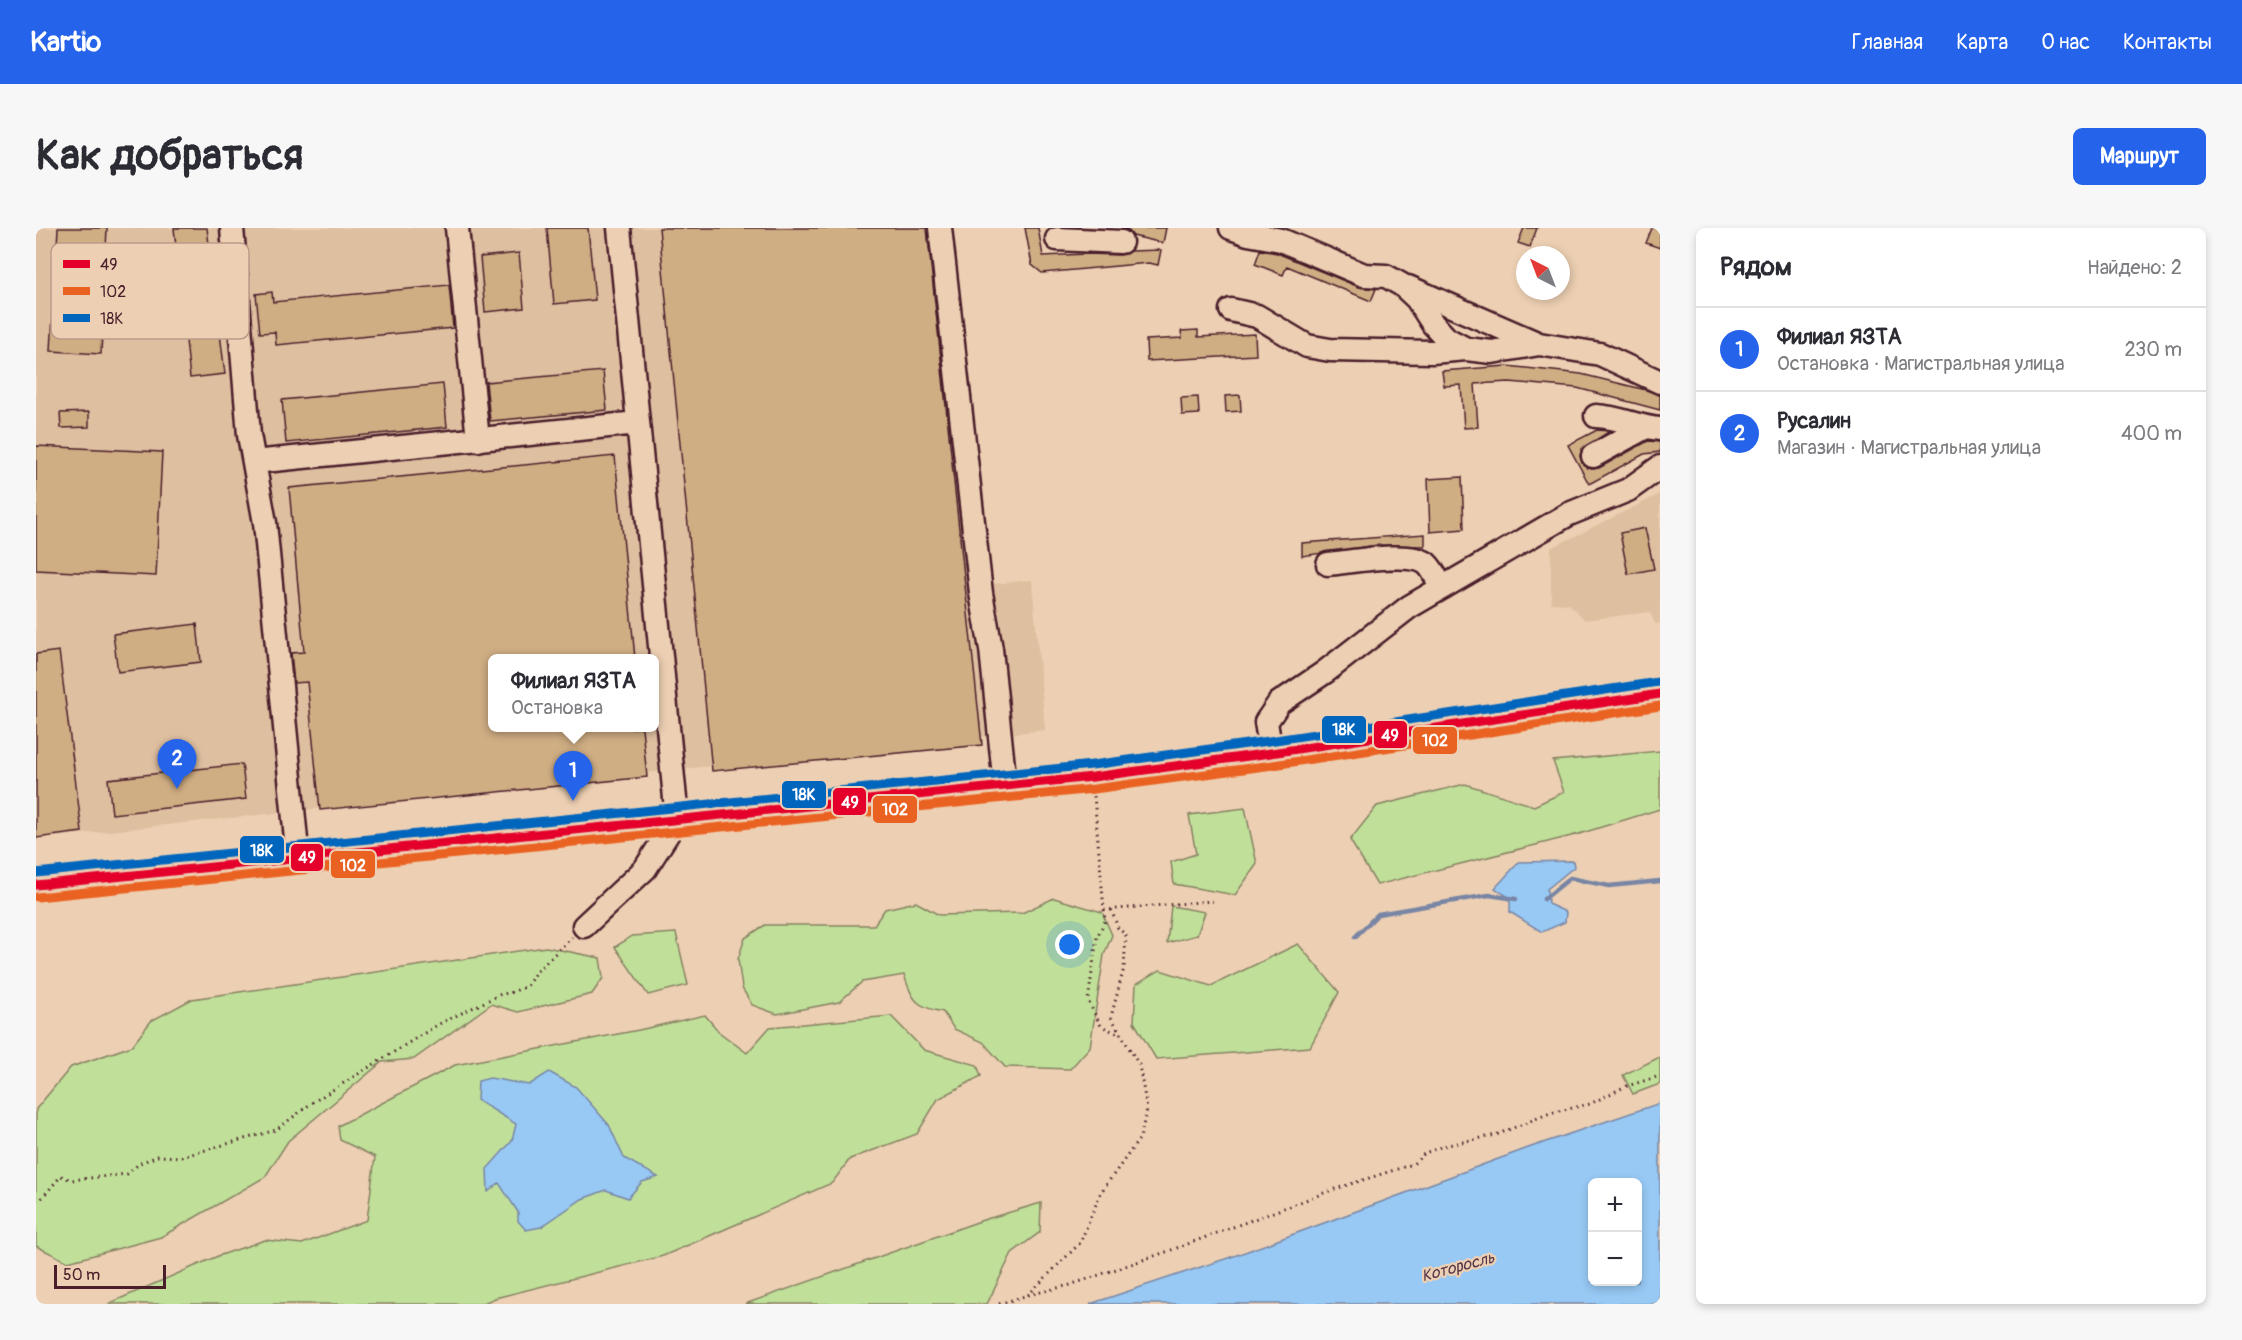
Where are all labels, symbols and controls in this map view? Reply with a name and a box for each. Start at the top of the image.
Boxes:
text: Kartio [30,25,101,60]
text: Главная [1852,29,1923,56]
text: Карта [1956,29,2008,56]
text: О нас [2041,29,2090,56]
text: Контакты [2123,29,2212,56]
button: Маршрут [2073,128,2206,185]
text: Как добраться [36,130,303,182]
legend [51,243,249,339]
north arrow [1516,246,1570,300]
text: Рядом [1720,251,1792,283]
text: 49 [100,255,118,275]
text: Найдено: 2 [2087,255,2182,280]
text: 102 [100,282,126,302]
text: 18К [100,309,124,329]
text: Филиал ЯЗТА [1777,323,1902,351]
text: 1 [1736,337,1743,362]
text: 230 m [2125,337,2182,362]
text: Остановка · Магистральная улица [1777,351,2065,376]
text: Русалин [1777,407,1851,435]
text: 2 [1734,421,1745,446]
text: 400 m [2121,421,2182,446]
text: Магазин · Магистральная улица [1777,435,2041,460]
popup [488,654,659,732]
text: Филиал ЯЗТА [511,667,636,695]
text: Остановка [511,695,603,720]
line badge: 18К [1321,715,1367,744]
text: 18К [1332,720,1356,740]
line badge: 49 [1373,720,1408,749]
text: 49 [1381,726,1399,746]
line badge: 102 [1412,726,1458,755]
text: 102 [1422,731,1448,751]
pin: 2 [158,740,196,789]
pin: 1 [554,752,592,801]
line badge: 18К [781,780,827,809]
text: 18К [792,785,816,805]
line badge: 49 [832,787,867,816]
text: 49 [841,793,859,813]
line badge: 102 [872,795,918,824]
text: 102 [882,800,908,820]
line badge: 18К [239,835,285,864]
text: 18К [250,841,274,861]
line badge: 49 [290,843,324,872]
text: 49 [298,848,316,868]
line badge: 102 [330,850,376,879]
text: 102 [340,856,366,876]
your location [1055,930,1084,959]
map controls [1588,1178,1642,1286]
button: + [1588,1178,1642,1232]
button: − [1588,1232,1642,1286]
water label: Которосль [1419,1248,1497,1286]
scale bar [54,1262,166,1290]
text: 50 m [63,1265,100,1285]

